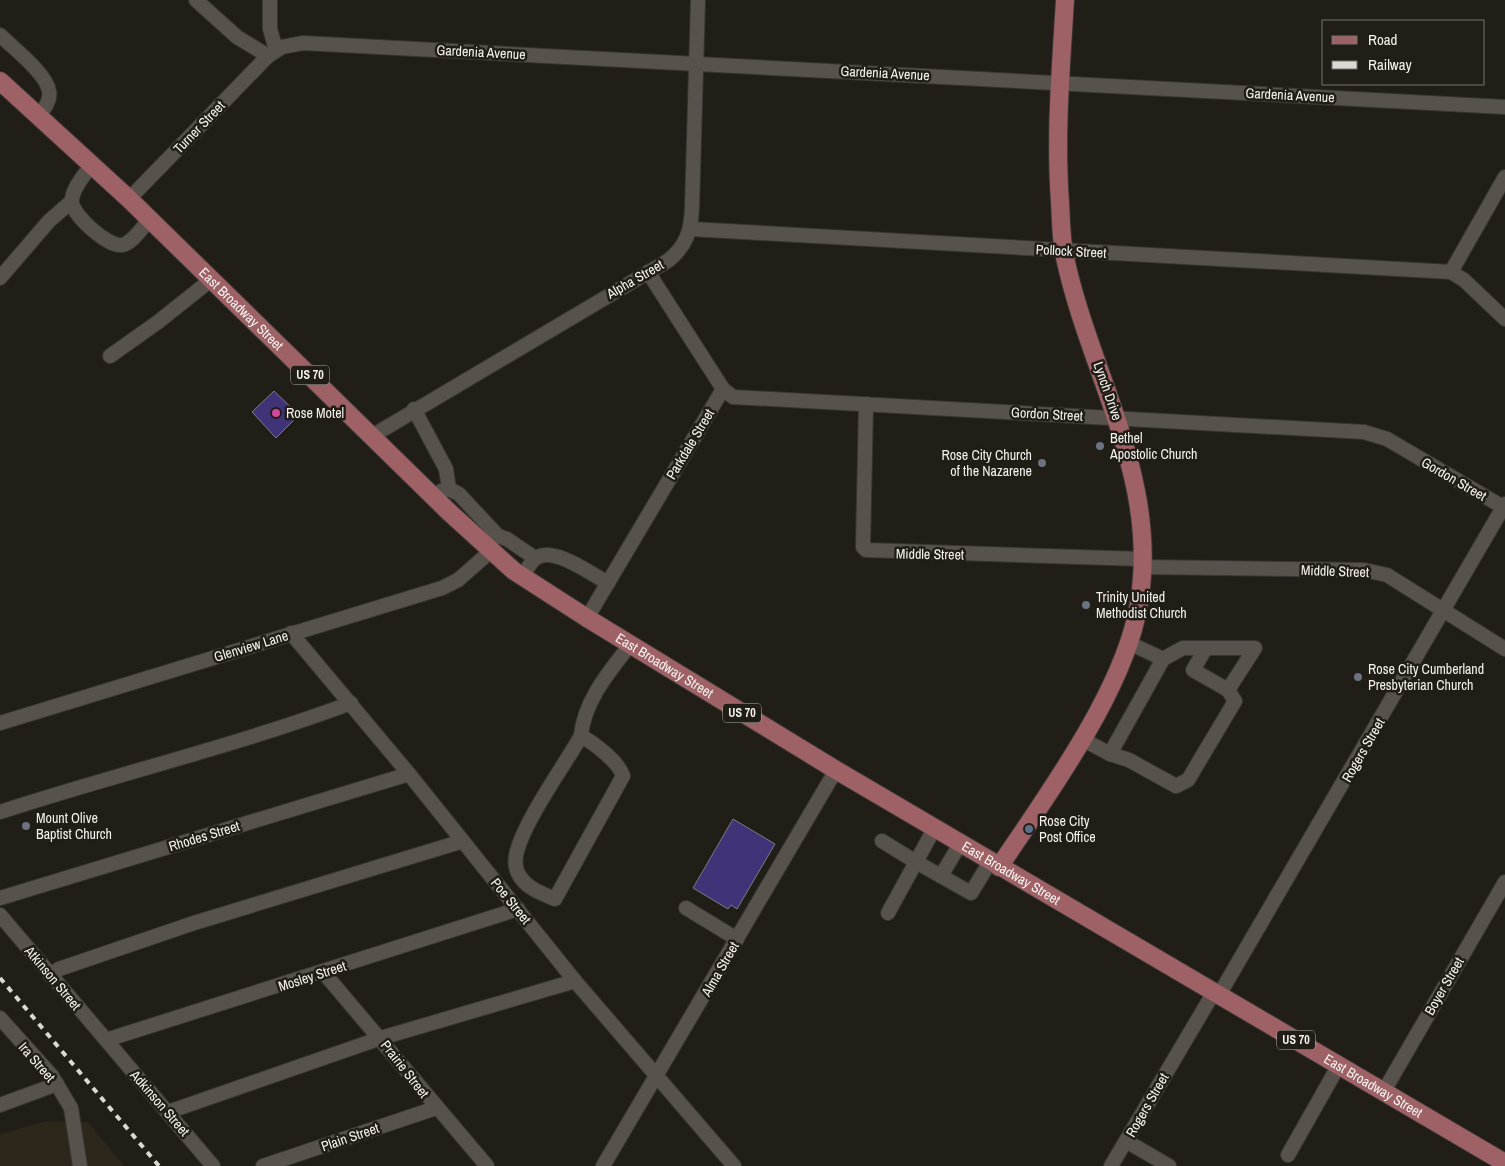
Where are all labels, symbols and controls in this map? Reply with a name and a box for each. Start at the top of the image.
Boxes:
legend [1322,20,1485,85]
text: Road [1368,29,1397,50]
street label: Gardenia Avenue [436,41,526,63]
text: Railway [1368,54,1413,75]
street label: Gardenia Avenue [840,62,930,84]
street label: Gardenia Avenue [1245,84,1335,106]
street label: Turner Street [169,97,229,157]
street label: Pollock Street [1035,240,1107,262]
street label: Alpha Street [602,255,667,303]
street label: East Broadway Street [195,264,287,354]
street label: Lynch Drive [1090,359,1126,423]
road number: US 70 [291,366,329,384]
street label: Gordon Street [1011,403,1083,425]
place label: Rose Motel [286,404,344,422]
street label: Parkdale Street [662,405,718,483]
marker: Rose Motel [270,407,282,419]
place label: Bethel Apostolic Church [1109,429,1197,463]
marker: Bethel Apostolic Church [1094,440,1106,452]
place label: Rose City Church of the Nazarene [941,446,1032,480]
street label: Gordon Street [1418,453,1490,505]
marker: Rose City Church of the Nazarene [1036,457,1048,469]
street label: Middle Street [896,544,964,564]
street label: Middle Street [1301,561,1369,581]
place label: Trinity United Methodist Church [1096,588,1187,622]
marker: Trinity United Methodist Church [1080,599,1092,611]
street label: Glenview Lane [212,626,290,666]
street label: East Broadway Street [612,629,717,702]
place label: Rose City Cumberland Presbyterian Church [1368,660,1484,694]
marker: Rose City Cumberland Presbyterian Church [1352,671,1364,683]
road number: US 70 [723,704,761,722]
street label: Rogers Street [1337,715,1389,785]
place label: Mount Olive Baptist Church [36,809,112,843]
place label: Rose City Post Office [1039,812,1096,846]
street label: Rhodes Street [166,817,242,855]
marker: Mount Olive Baptist Church [20,820,32,832]
marker: Rose City Post Office [1023,823,1035,835]
street label: East Broadway Street [959,837,1064,909]
street label: Poe Street [487,874,535,928]
street label: Alma Street [697,939,743,1000]
street label: Atkinson Street [20,941,85,1014]
street label: Boyer Street [1420,954,1468,1018]
street label: Mosley Street [276,957,348,995]
road number: US 70 [1277,1030,1315,1050]
street label: Prairie Street [377,1037,433,1101]
street label: Ira Street [15,1038,59,1086]
street label: East Broadway Street [1321,1050,1426,1122]
street label: Adkinson Street [126,1066,194,1140]
street label: Rogers Street [1121,1070,1173,1140]
street label: Plain Street [319,1119,381,1155]

